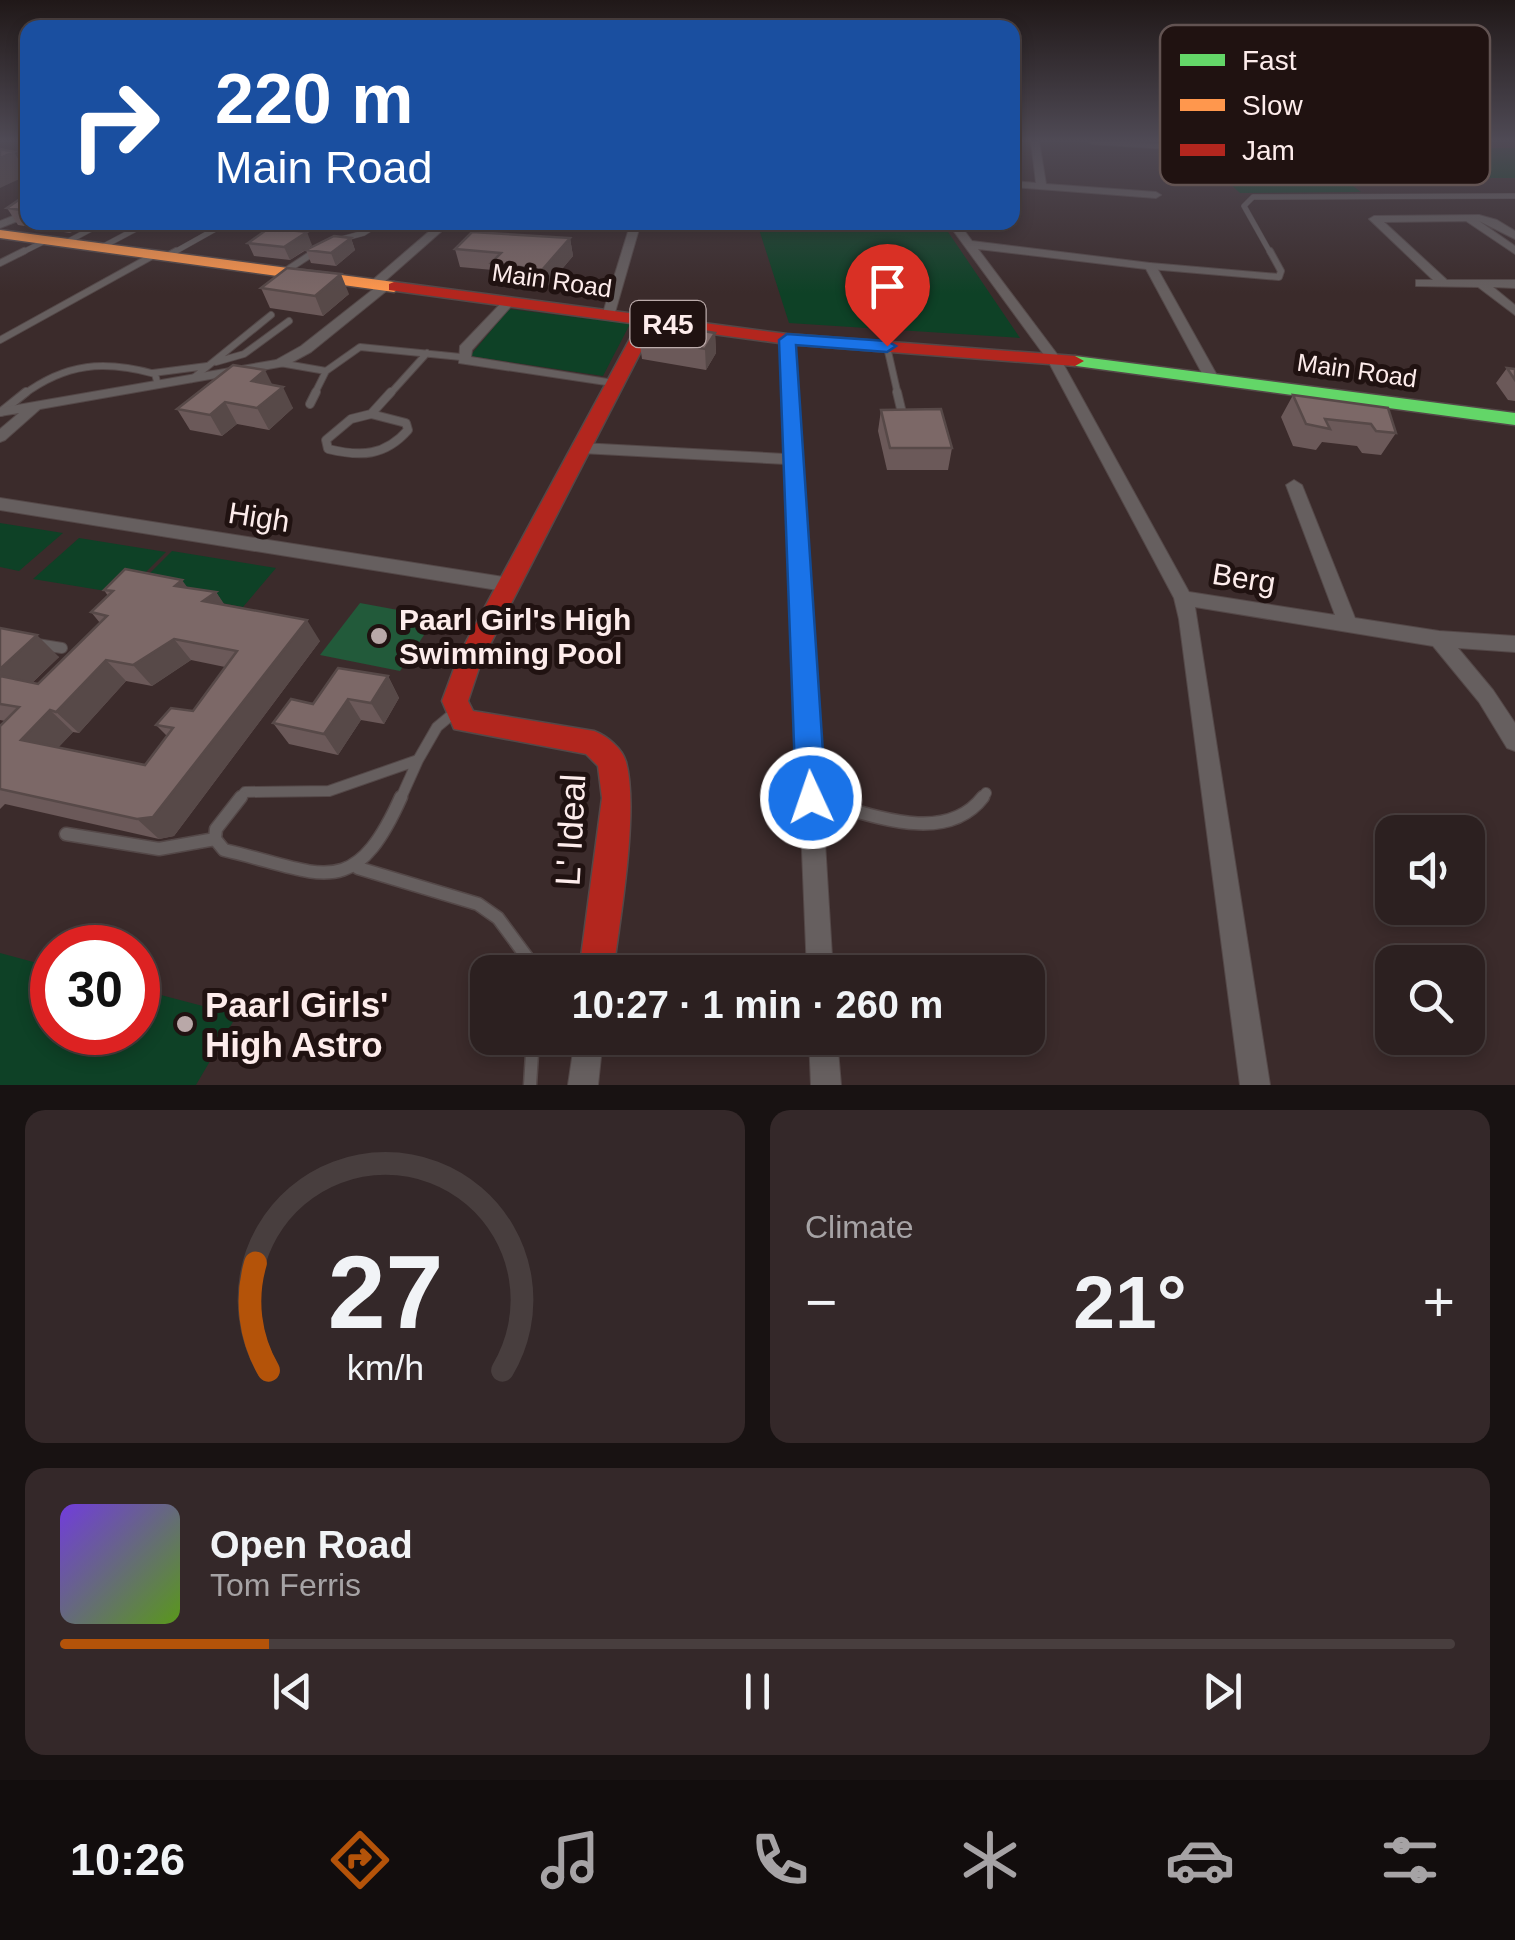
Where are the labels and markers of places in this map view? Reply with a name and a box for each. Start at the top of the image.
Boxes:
pin [845,244,930,347]
place label: Paarl Girl's High Swimming Pool [399,603,631,670]
marker: Paarl Girl's High Swimming Pool [368,625,390,647]
place label: Paarl Girls' High Astro [205,985,388,1064]
marker: Paarl Girls' High Astro [174,1013,196,1035]

